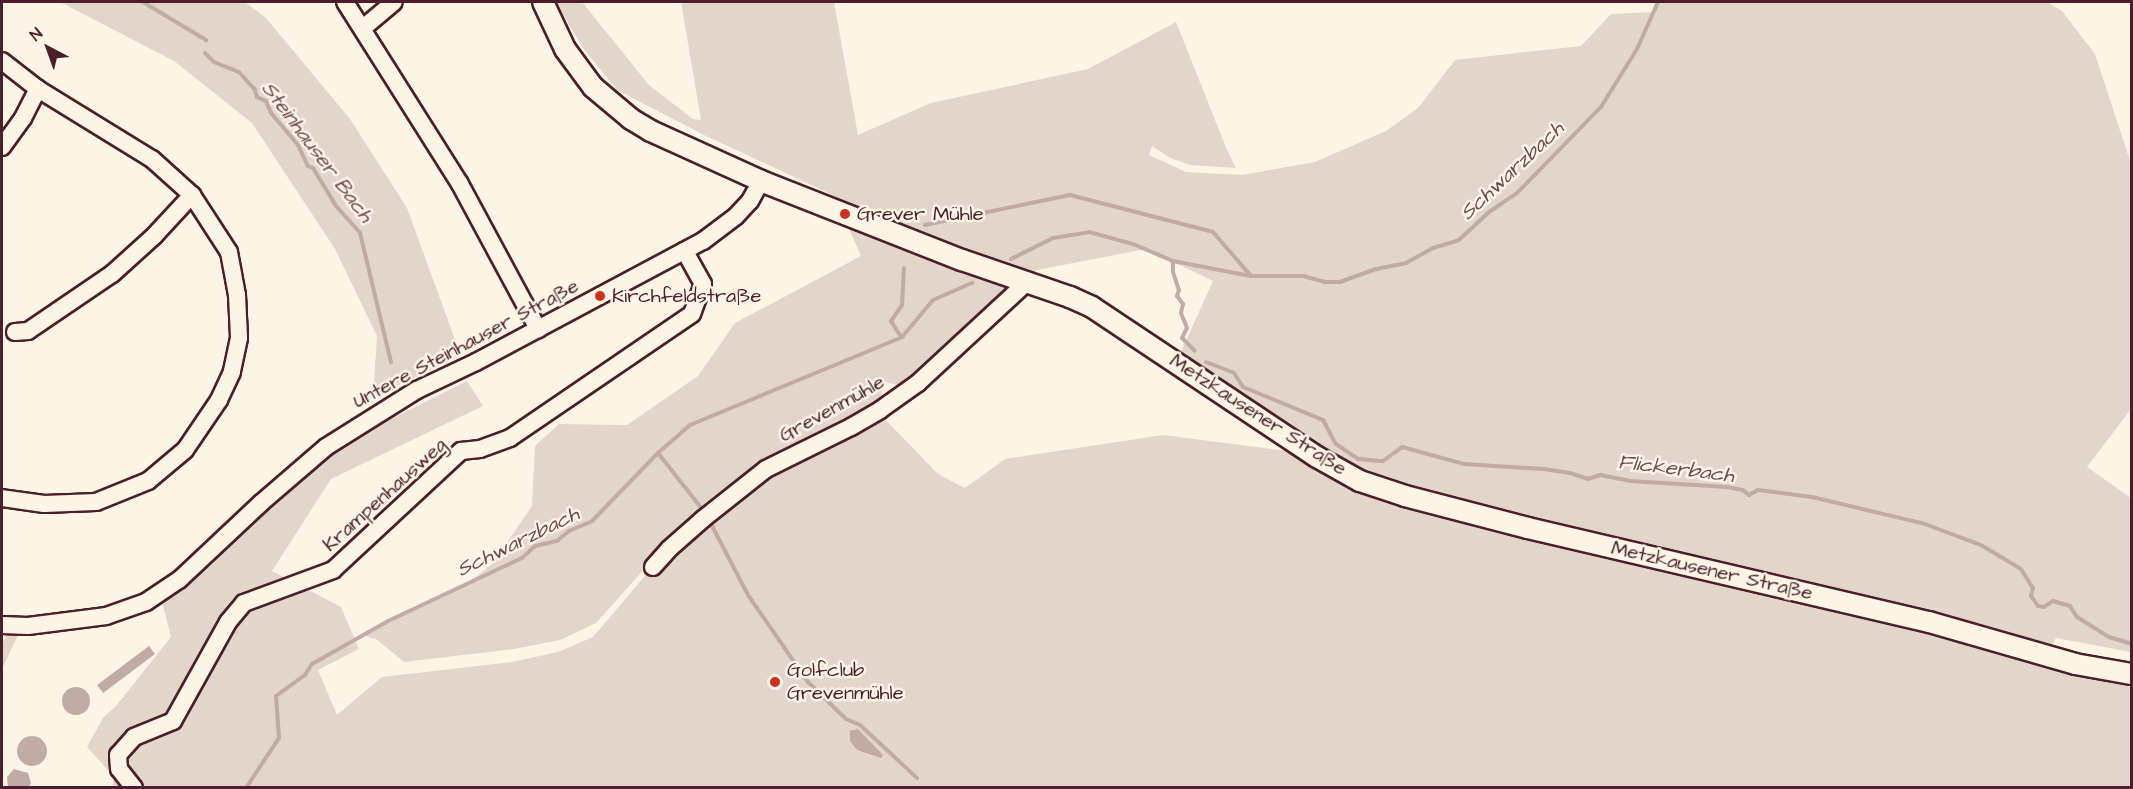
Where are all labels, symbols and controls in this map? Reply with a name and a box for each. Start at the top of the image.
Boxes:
north arrow [18,18,78,78]
text: N [25,23,47,46]
water label: Steinhauser Bach [256,77,378,227]
water label: Schwarzbach [1455,116,1569,226]
place label: Grever Mühle [857,202,984,226]
marker: Grever Mühle [838,207,852,221]
street label: Untere Steinhauser Straße [349,274,583,414]
place label: Kirchfeldstraße [612,284,761,308]
marker: Kirchfeldstraße [593,289,607,303]
street label: Metzkausener Straße [1165,349,1351,481]
street label: Grevenmühle [775,370,889,448]
street label: Krampenhausweg [318,433,452,557]
water label: Flickerbach [1617,449,1735,489]
water label: Schwarzbach [453,502,583,582]
street label: Metzkausener Straße [1609,536,1815,606]
place label: Golfclub Grevenmühle [787,658,903,705]
marker: Golfclub Grevenmühle [768,675,782,689]

